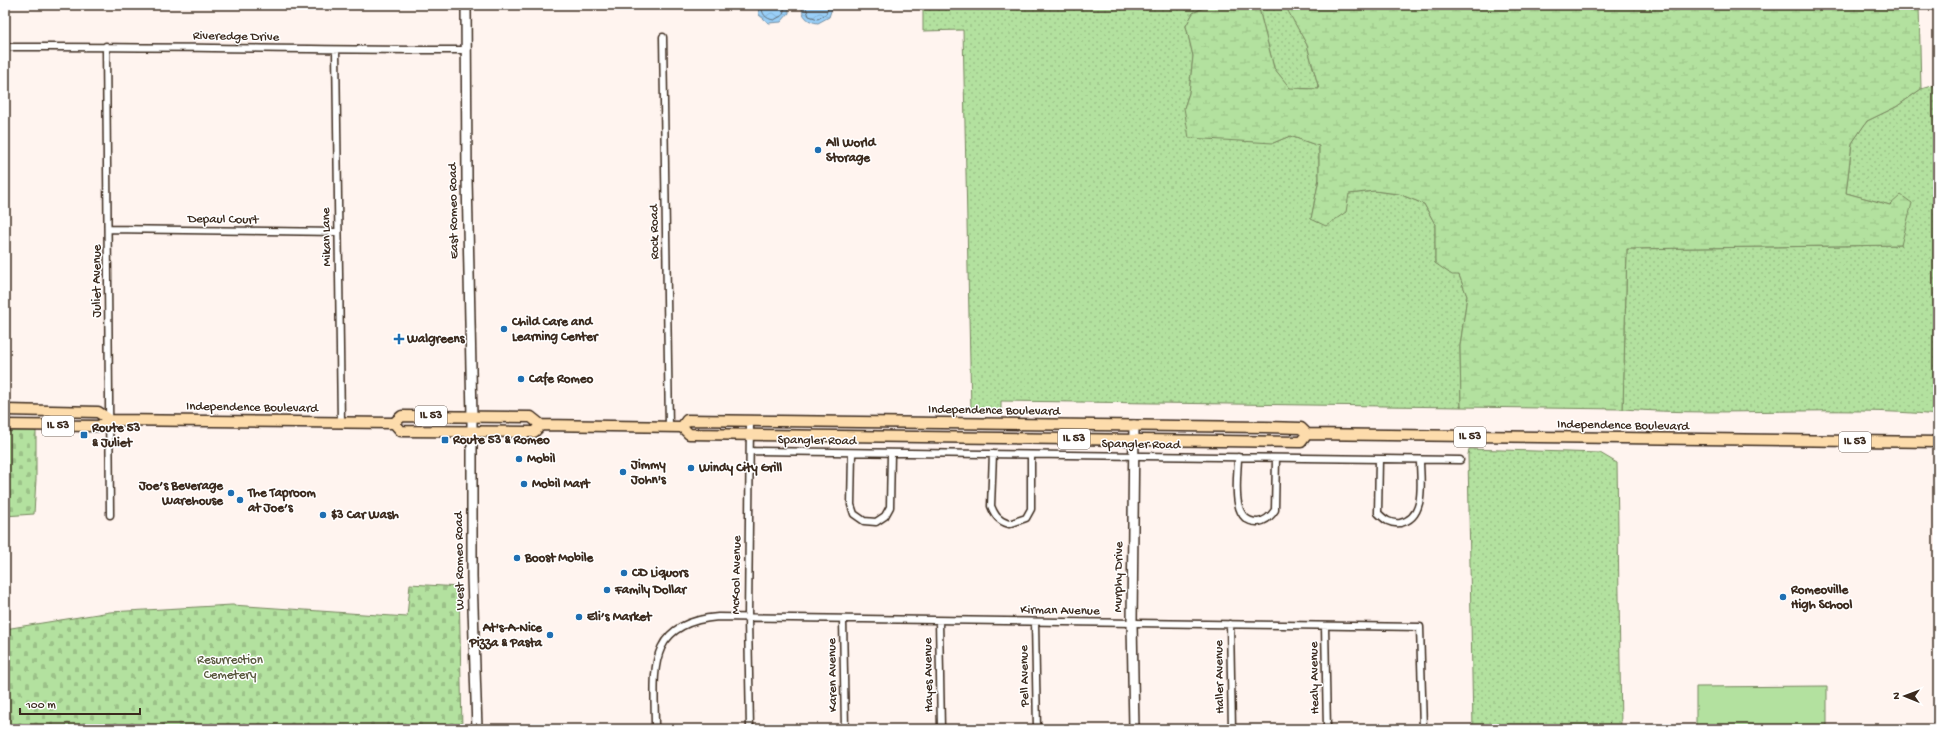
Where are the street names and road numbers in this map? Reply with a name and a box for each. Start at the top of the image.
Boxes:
street label: Riveredge Drive [193,29,280,45]
street label: East Romeo Road [446,161,462,259]
street label: Rock Road [647,203,663,260]
street label: Mikan Lane [319,207,335,267]
street label: Depaul Court [187,212,260,228]
street label: Juliet Avenue [90,244,105,317]
street label: Independence Boulevard [186,399,319,417]
street label: Independence Boulevard [928,402,1061,420]
road number: IL 53 [415,406,447,426]
road number: IL 53 [42,416,74,436]
street label: Independence Boulevard [1557,417,1690,435]
road number: IL 53 [1454,427,1486,447]
road number: IL 53 [1058,429,1090,449]
road number: IL 53 [1839,432,1871,452]
street label: Spangler Road [777,433,858,449]
street label: Spangler Road [1101,437,1182,453]
street label: West Romeo Road [452,510,468,610]
street label: McKool Avenue [729,535,745,615]
street label: Murphy Drive [1111,541,1127,613]
street label: Kirman Avenue [1020,603,1100,619]
street label: Hayes Avenue [921,637,937,712]
street label: Karen Avenue [825,638,841,712]
street label: Haller Avenue [1212,640,1228,714]
street label: Healy Avenue [1307,641,1323,715]
street label: Pell Avenue [1017,645,1033,708]

